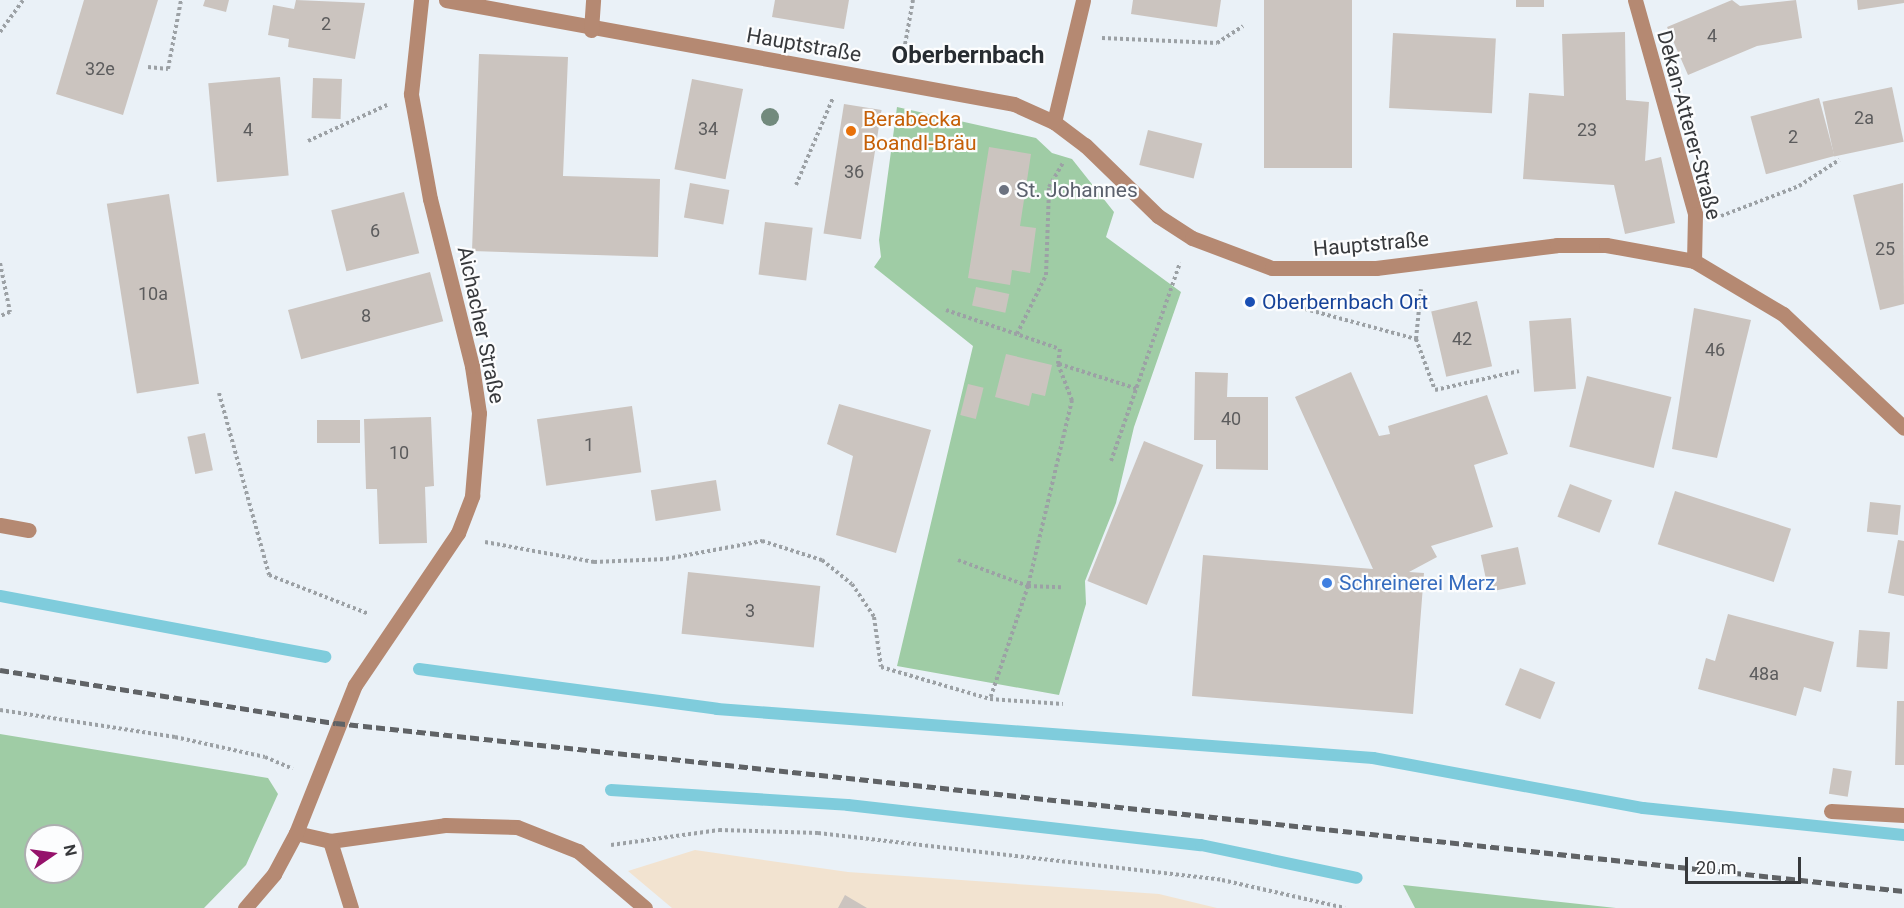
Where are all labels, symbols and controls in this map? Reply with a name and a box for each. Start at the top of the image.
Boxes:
house number: 2 [321,13,331,35]
street label: Hauptstraße [745,23,863,67]
house number: 4 [1707,25,1717,47]
street label: Dekan-Atterer-Straße [1652,28,1726,222]
district label: Oberbernbach [892,42,1044,70]
house number: 32e [85,58,115,80]
place label: Berabecka Boandl-Bräu [863,106,977,156]
house number: 2a [1854,107,1874,129]
house number: 34 [698,118,718,140]
house number: 4 [243,119,253,141]
house number: 23 [1577,119,1597,141]
marker: Berabecka Boandl-Bräu [844,124,858,138]
house number: 2 [1788,126,1798,148]
house number: 36 [844,161,864,183]
place label: St. Johannes [1016,177,1138,203]
marker: St. Johannes [997,183,1011,197]
house number: 6 [370,220,380,242]
street label: Hauptstraße [1312,226,1430,262]
house number: 25 [1875,238,1895,260]
street label: Aichacher Straße [452,244,510,406]
house number: 10a [138,283,168,305]
place label: Oberbernbach Ort [1262,289,1428,315]
marker: Oberbernbach Ort [1243,295,1257,309]
house number: 8 [361,305,371,327]
house number: 42 [1452,328,1472,350]
house number: 46 [1705,339,1725,361]
house number: 40 [1221,408,1241,430]
house number: 1 [584,434,594,456]
house number: 10 [389,442,409,464]
place label: Schreinerei Merz [1339,570,1495,596]
marker: Schreinerei Merz [1320,576,1334,590]
house number: 3 [745,600,755,622]
house number: 48a [1749,663,1779,685]
north arrow [24,824,84,884]
text: N [60,843,81,858]
scale bar [1688,845,1804,883]
text: 20 m [1696,857,1736,878]

